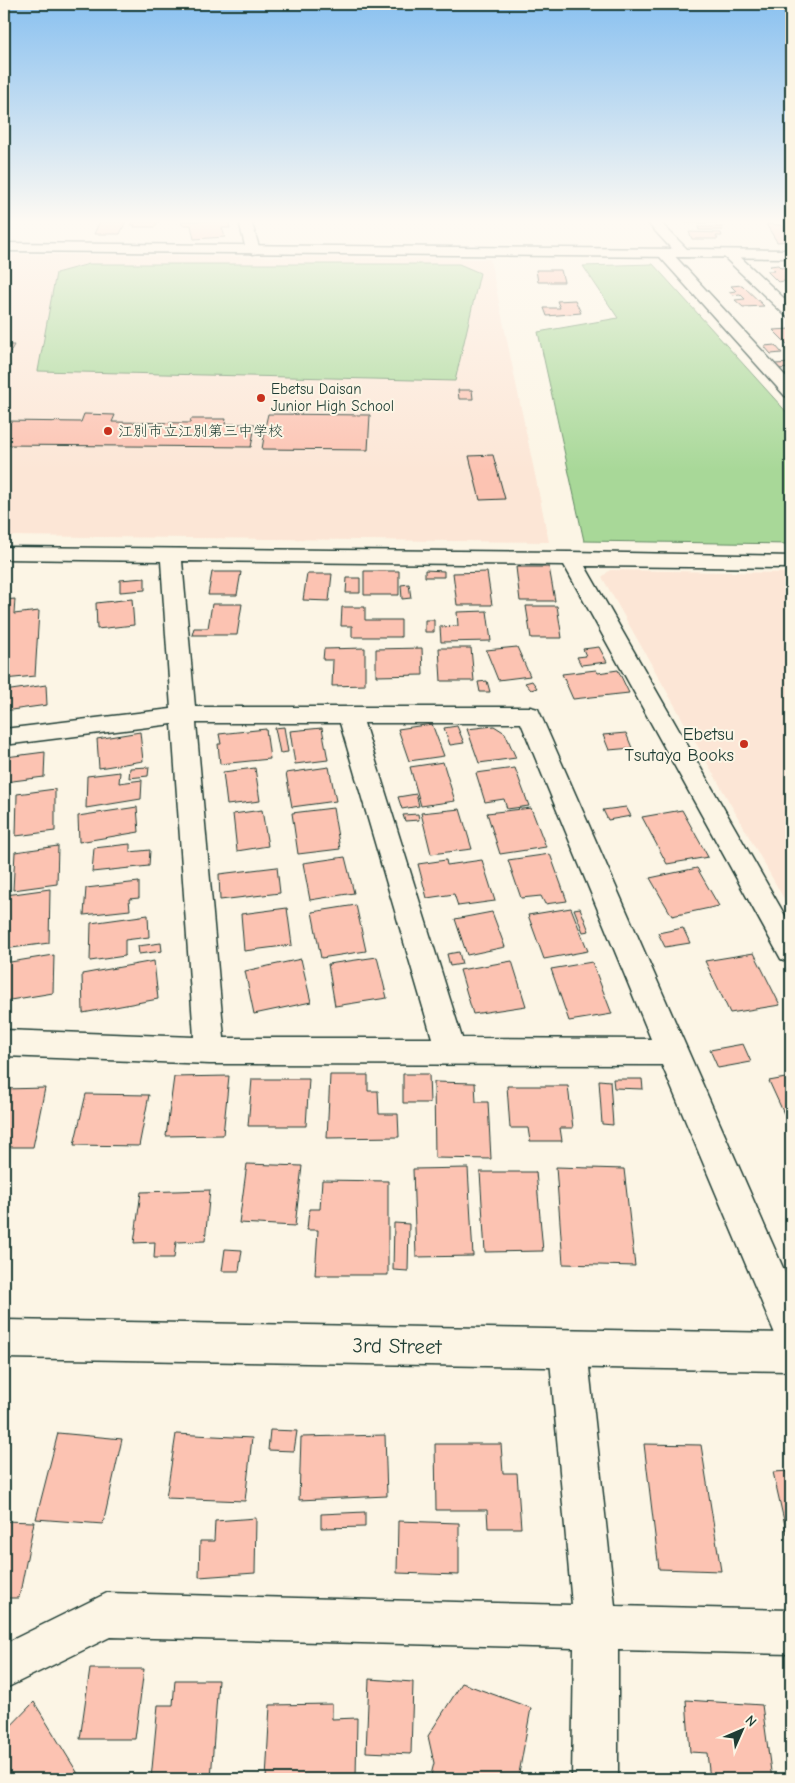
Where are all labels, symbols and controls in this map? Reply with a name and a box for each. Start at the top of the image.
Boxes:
place label: Ebetsu Daisan Junior High School [271,380,394,415]
marker: Ebetsu Daisan Junior High School [255,392,267,404]
place label: 江別市立江別第三中学校 [118,422,283,440]
marker: 江別市立江別第三中学校 [102,425,114,437]
place label: Ebetsu Tsutaya Books [625,724,734,766]
marker: Ebetsu Tsutaya Books [738,738,750,750]
street label: 3rd Street [352,1333,443,1359]
north arrow [718,1706,768,1756]
text: N [742,1712,760,1730]

